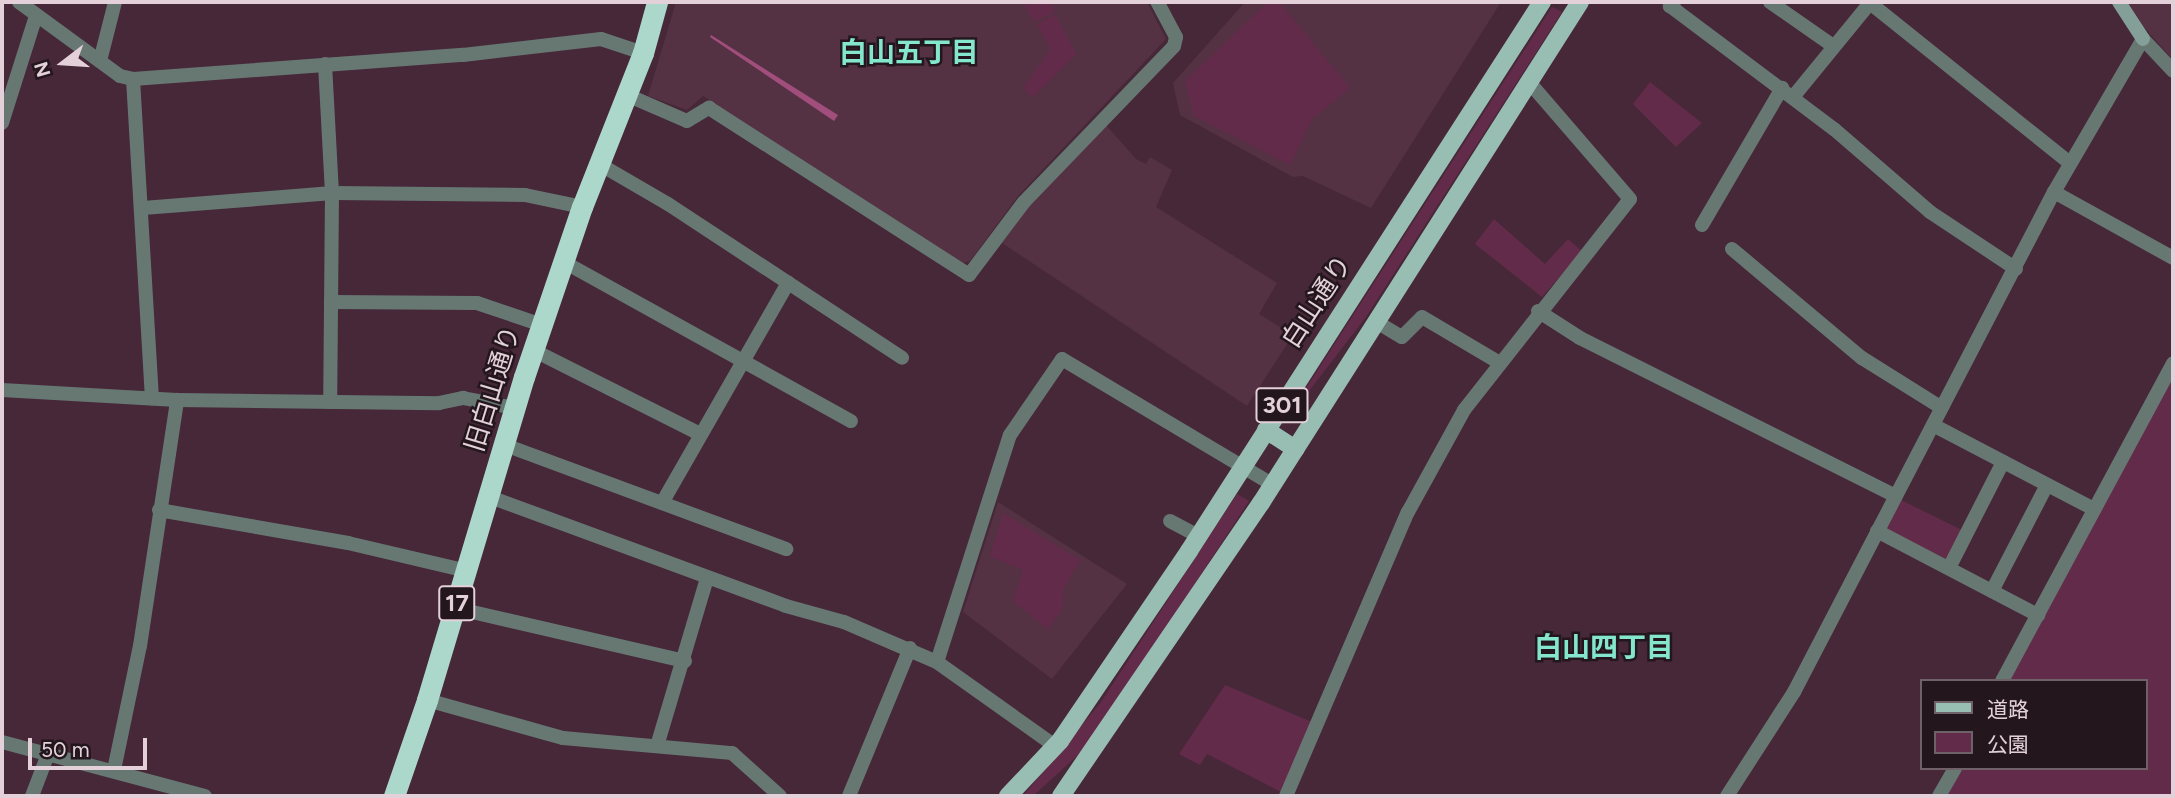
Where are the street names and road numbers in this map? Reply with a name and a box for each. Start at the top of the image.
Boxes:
street label: 白山通り [1276,250,1358,354]
street label: 旧白山通り [459,322,527,456]
road number: 301 [1254,384,1310,426]
road number: 17 [438,582,476,624]

